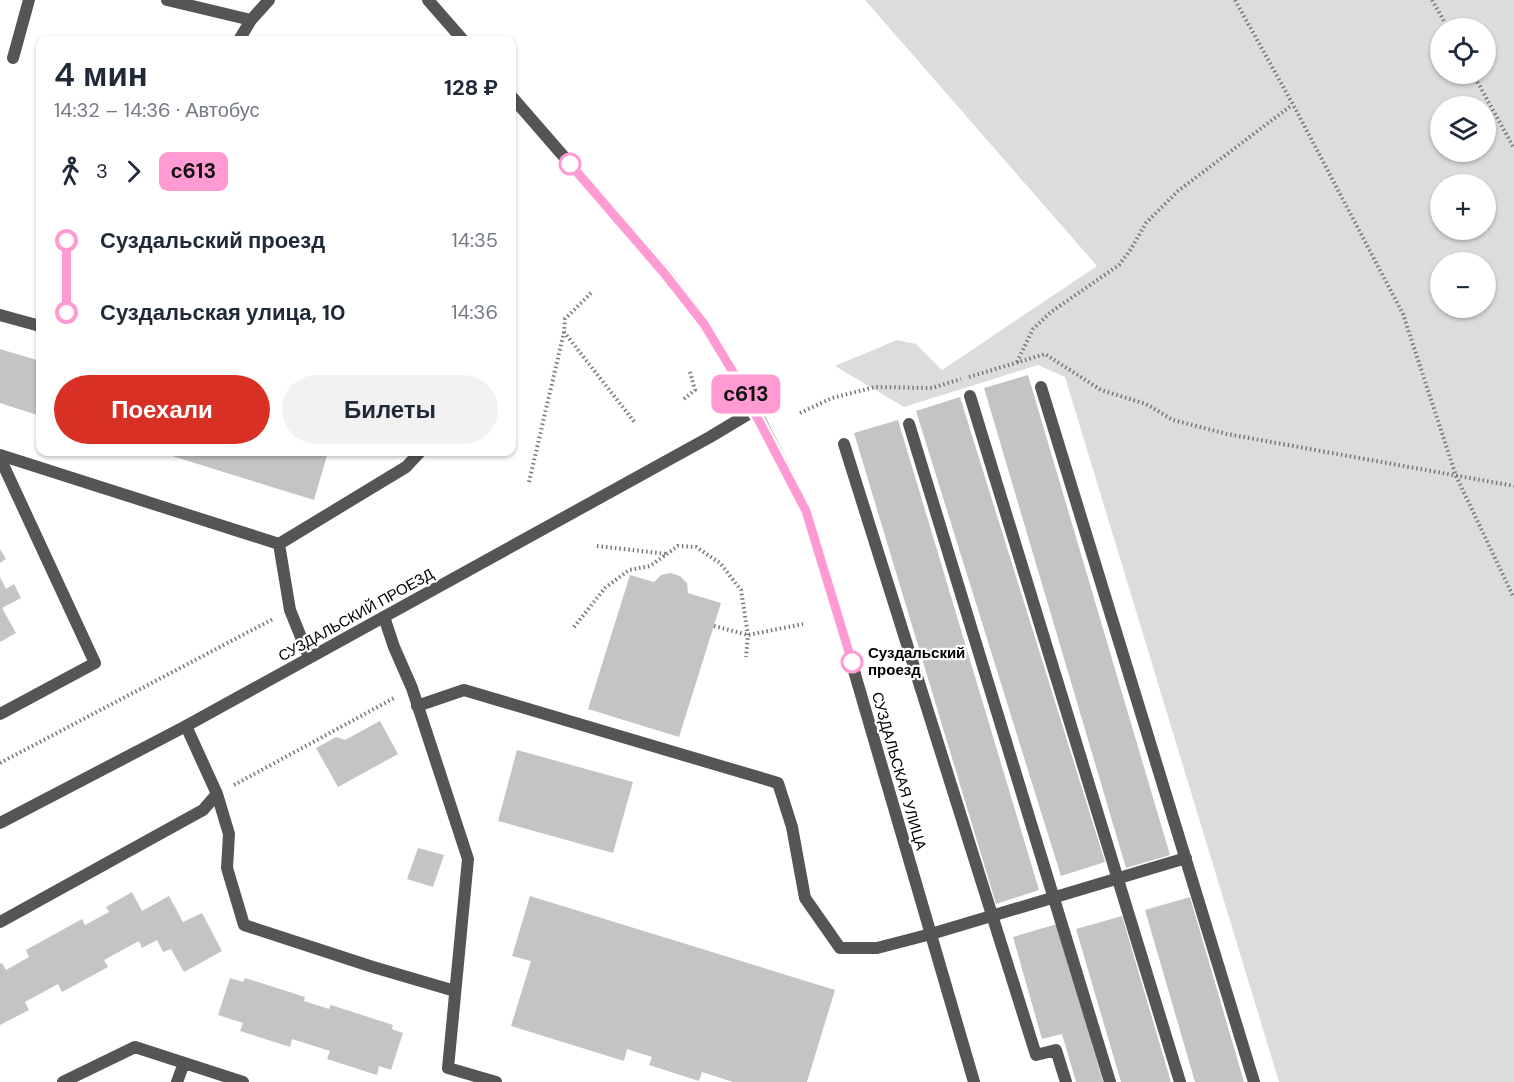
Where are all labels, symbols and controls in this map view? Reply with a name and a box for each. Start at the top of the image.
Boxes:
map controls [1430,18,1496,318]
button: locate [1430,18,1496,84]
text: 4 мин [54,53,148,96]
text: 128 ₽ [444,73,498,102]
button: layers [1430,96,1496,162]
text: 14:32 – 14:36 · Автобус [54,97,260,123]
unlabelled marker [559,153,581,175]
icon: walk [54,155,87,188]
icon: forward [117,155,150,188]
text: с613 [171,157,216,185]
text: 3 [96,158,108,184]
button: + [1430,174,1496,240]
text: Суздальский проезд [100,226,325,255]
text: 14:35 [452,227,498,253]
button: − [1430,252,1496,318]
text: Суздальская улица, 10 [100,298,346,327]
text: 14:36 [451,299,498,325]
line badge: с613 [704,374,788,414]
button: Поехали [54,375,270,444]
button: Билеты [282,375,498,444]
text: с613 [723,380,769,408]
street label: СУЗДАЛЬСКИЙ ПРОЕЗД [275,564,437,666]
place label: Суздальский проезд [868,643,965,680]
marker: Суздальский проезд [841,651,863,673]
street label: СУЗДАЛЬСКАЯ УЛИЦА [867,690,931,852]

